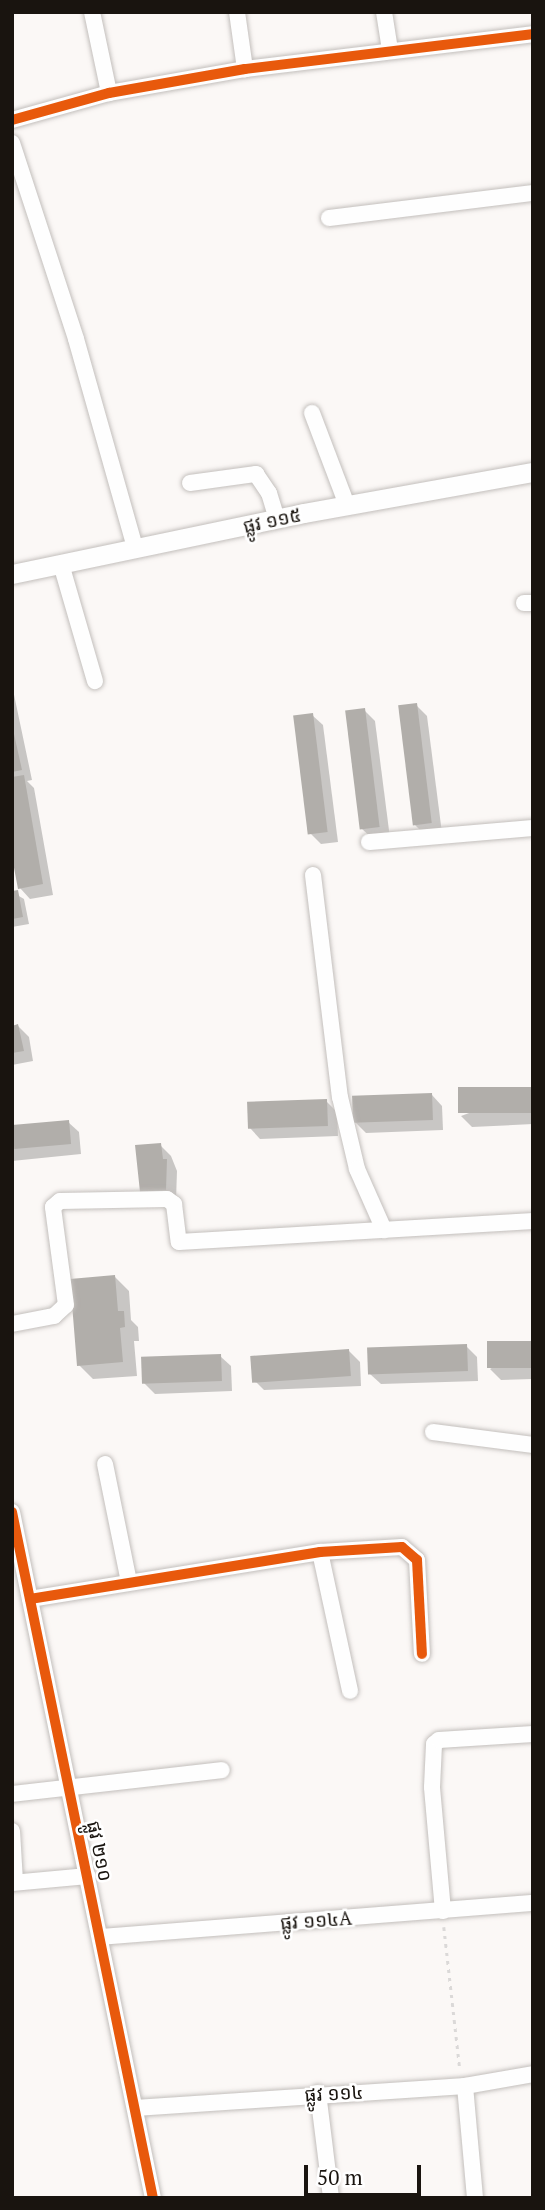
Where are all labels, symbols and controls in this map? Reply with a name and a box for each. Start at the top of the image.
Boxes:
street label: ផ្លូវ ១១៥ [241,503,303,537]
street label: ផ្លូវ ២១០ [82,1819,118,1883]
street label: ផ្លូវ ១១៤A [279,1906,353,1934]
street label: ផ្លូវ ១១៤ [304,2080,364,2106]
scale bar [307,2150,424,2194]
text: 50 m [317,2163,363,2191]

